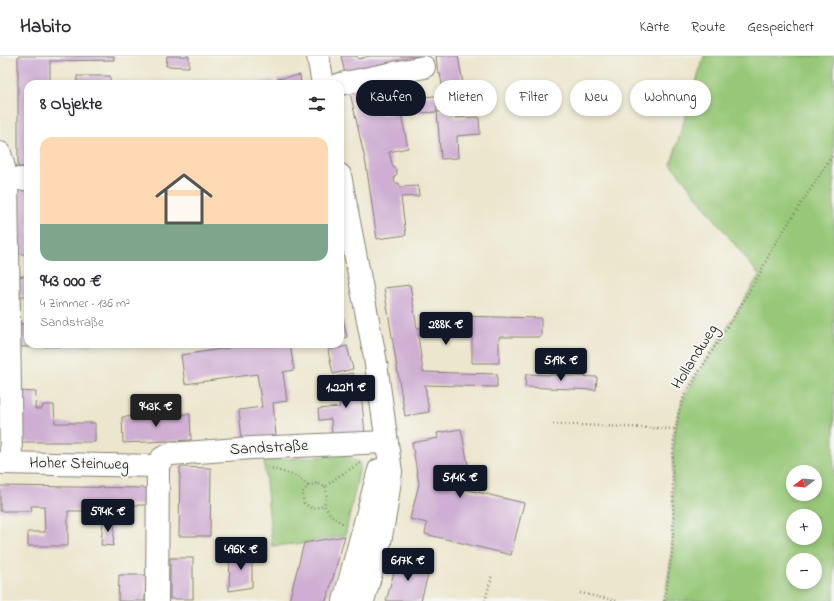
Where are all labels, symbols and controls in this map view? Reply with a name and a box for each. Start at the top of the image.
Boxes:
text: Habito [20,14,71,41]
text: Karte [640,17,669,38]
text: Route [691,17,725,38]
text: Gespeichert [747,17,814,38]
chip: Kaufen [356,80,426,116]
chip: Mieten [434,80,497,116]
chip: Filter [505,80,562,116]
chip: Neu [570,80,622,116]
chip: Wohnung [630,80,711,116]
text: 8 Objekte [40,92,102,117]
icon: filters [306,93,328,115]
icon: home [148,163,220,235]
text: 943 000 € [40,269,102,294]
text: 4 Zimmer · 136 m² [40,294,130,313]
pin: 288K € [413,312,479,346]
text: Sandstraße [40,313,104,332]
text: 288K € [429,315,463,334]
street label: Hollandweg [666,320,724,394]
pin: 519K € [528,348,594,382]
text: 519K € [544,351,578,370]
pin: 1.22M € [309,375,383,409]
text: 1.22M € [326,378,366,397]
pin: 943K € [123,394,189,428]
text: 943K € [139,397,173,416]
street label: Sandstraße [229,434,310,462]
street label: Hoher Steinweg [29,451,129,477]
pin: 514K € [427,465,493,499]
north arrow [786,465,822,501]
map controls [786,465,822,589]
text: 514K € [442,468,478,487]
pin: 594K € [75,499,141,533]
text: 594K € [90,502,126,521]
button: + [786,509,822,545]
pin: 496K € [208,537,274,571]
text: 496K € [224,540,258,559]
pin: 617K € [375,548,441,582]
text: 617K € [391,551,425,570]
button: − [786,553,822,589]

